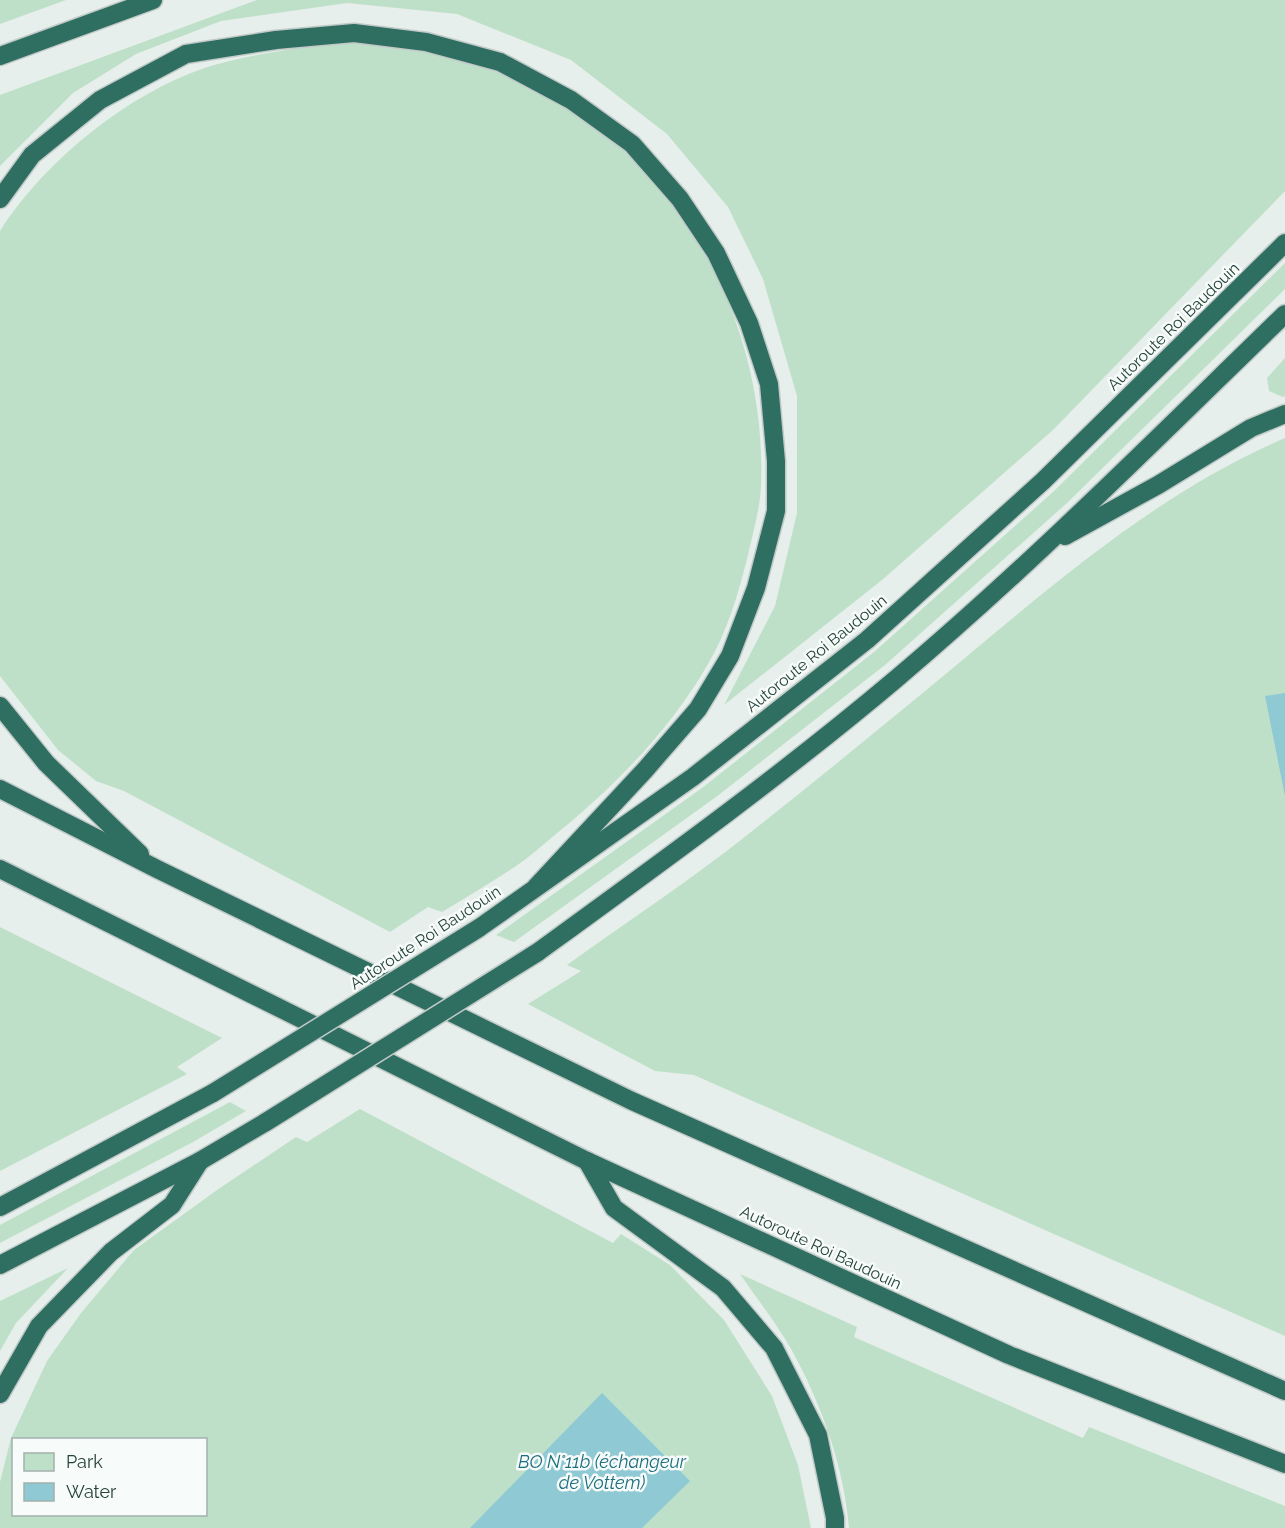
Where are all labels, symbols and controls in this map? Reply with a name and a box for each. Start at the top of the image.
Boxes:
street label: Autoroute Roi Baudouin [1103,258,1243,394]
street label: Autoroute Roi Baudouin [742,591,891,716]
street label: Autoroute Roi Baudouin [346,882,504,993]
street label: Autoroute Roi Baudouin [737,1202,905,1293]
legend [12,1438,207,1516]
text: Park [66,1451,103,1472]
water label: BO N°11b (échangeur de Vottem) [518,1451,687,1493]
text: Water [66,1481,117,1502]

